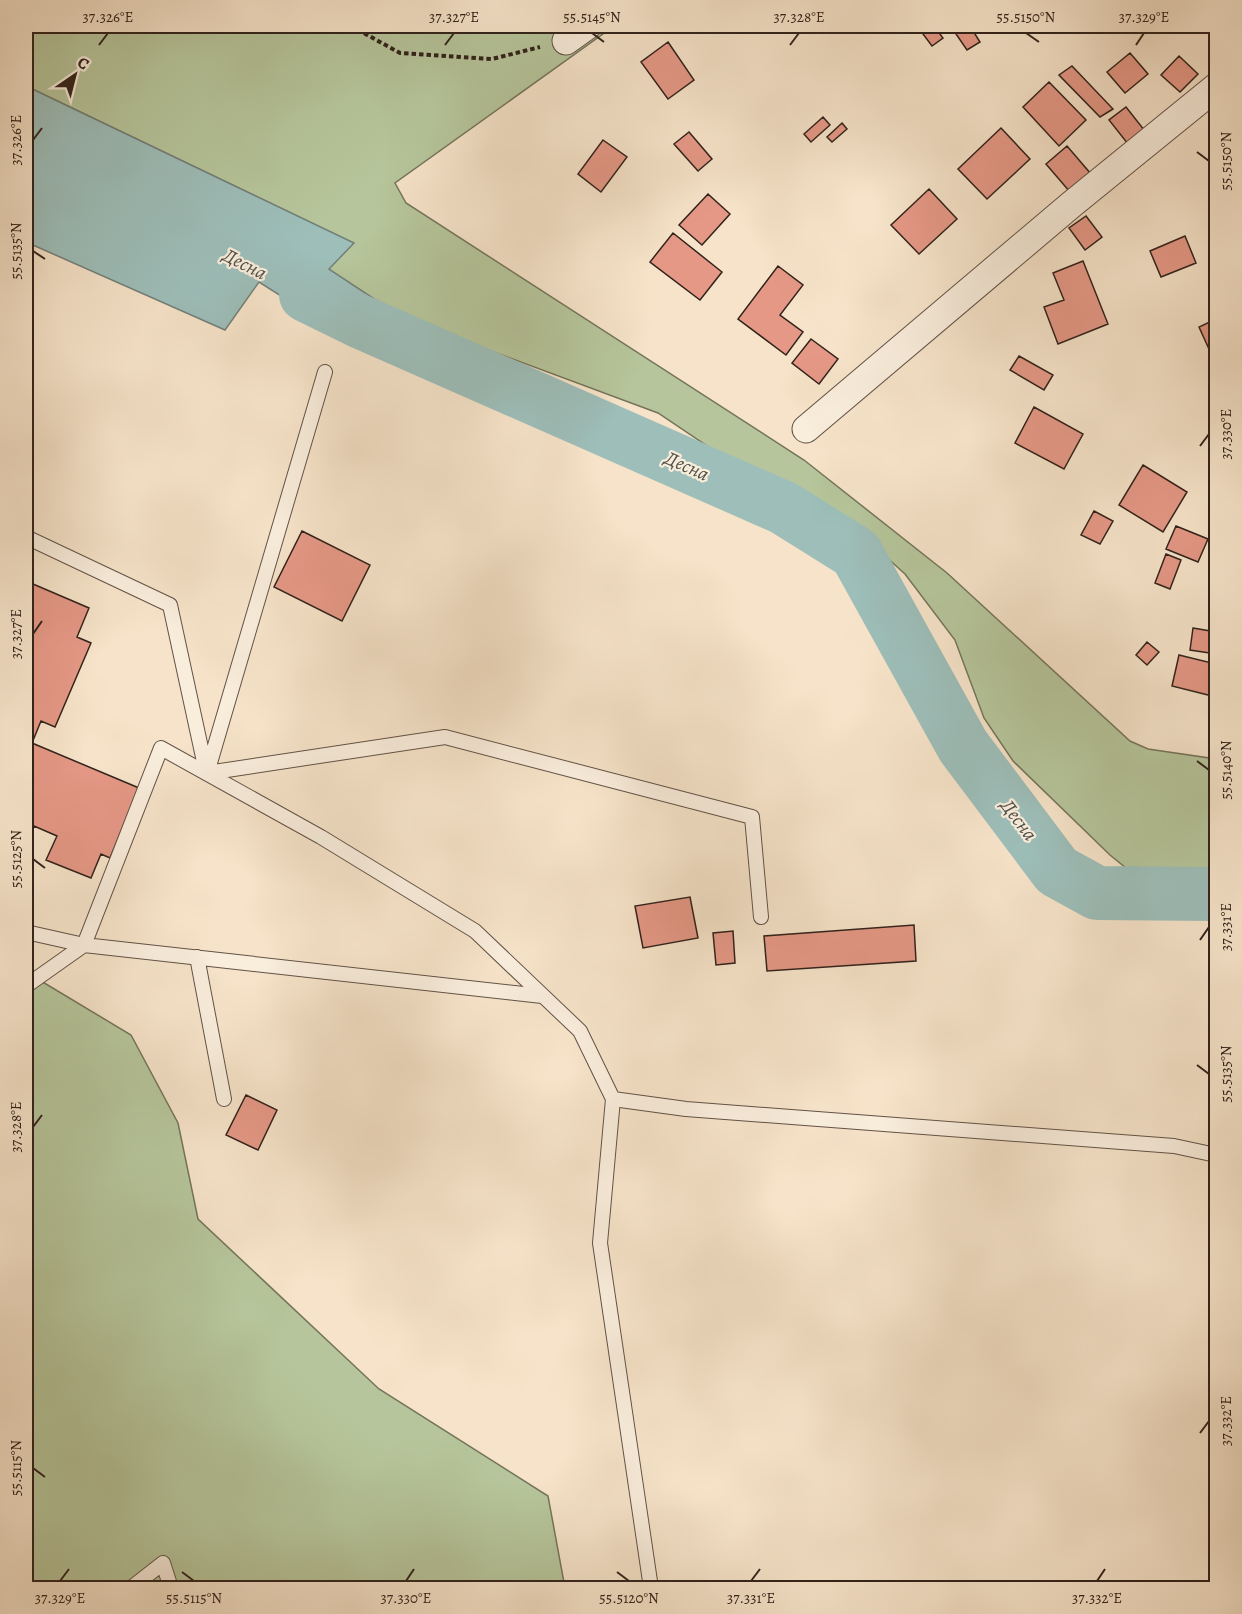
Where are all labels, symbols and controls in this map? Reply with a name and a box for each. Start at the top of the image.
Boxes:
text: 37.326°E [83,7,133,27]
text: 37.327°E [429,7,479,27]
text: 55.5145°N [563,7,621,27]
text: 37.328°E [773,7,825,27]
text: 55.5150°N [997,7,1056,27]
text: 37.329°E [1119,7,1169,27]
north arrow [45,45,105,105]
text: С [73,52,93,75]
text: 37.326°E [6,115,26,165]
text: 55.5150°N [1216,131,1236,190]
text: 55.5135°N [6,222,26,280]
water label: Десна [217,241,272,286]
text: 37.330°E [1216,409,1236,460]
water label: Десна [659,444,713,488]
text: 37.327°E [6,609,26,659]
text: 55.5140°N [1216,740,1236,800]
water label: Десна [993,792,1044,846]
text: 55.5125°N [6,830,26,888]
text: 37.331°E [1216,903,1236,951]
text: 55.5135°N [1216,1045,1236,1103]
text: 37.328°E [6,1101,26,1153]
text: 37.332°E [1216,1396,1236,1446]
text: 55.5115°N [6,1440,26,1496]
text: 37.329°E [35,1588,85,1608]
text: 55.5115°N [166,1588,222,1608]
text: 37.330°E [381,1588,432,1608]
text: 55.5120°N [599,1588,659,1608]
text: 37.331°E [727,1588,775,1608]
text: 37.332°E [1072,1588,1122,1608]

